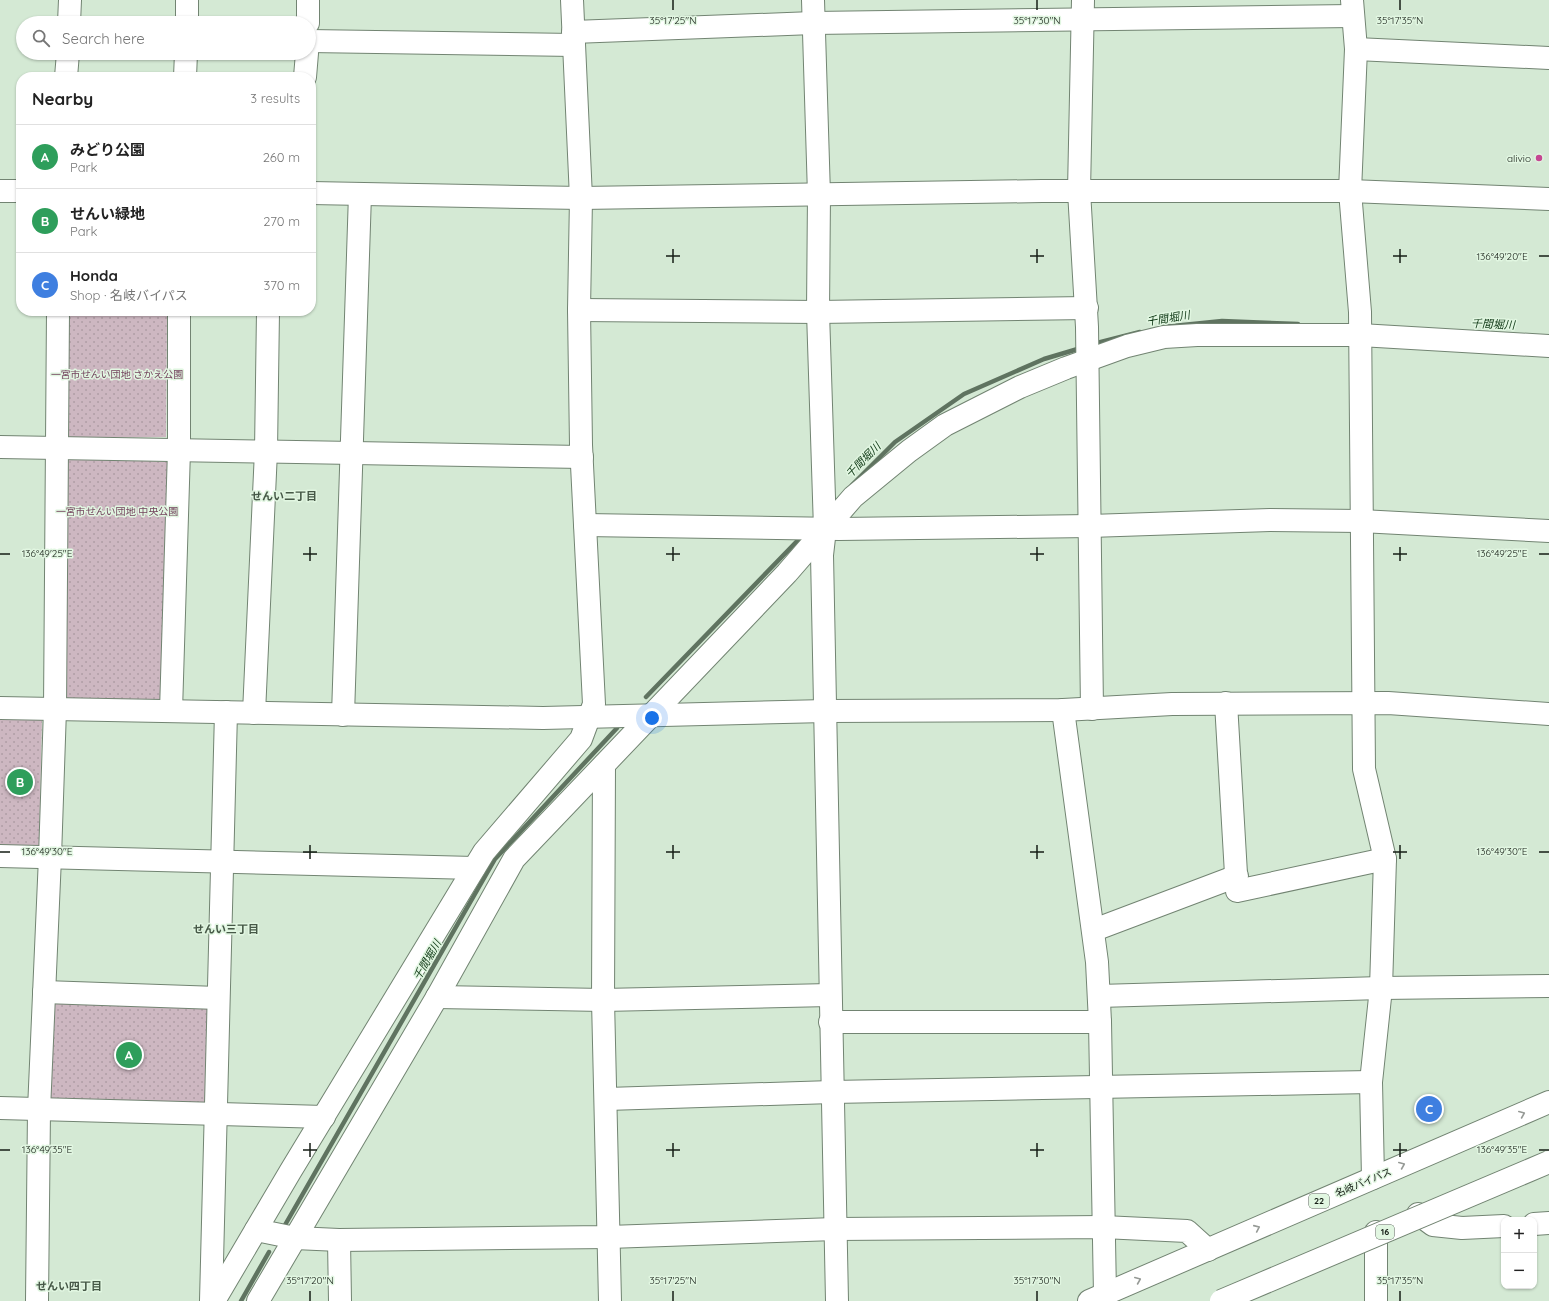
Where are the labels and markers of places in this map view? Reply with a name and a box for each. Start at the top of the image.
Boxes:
place label: alivio [1507,152,1531,165]
marker: alivio [1534,153,1544,163]
pin: B [7,767,33,797]
pin: A [116,1040,142,1070]
pin: C [1416,1094,1442,1124]

